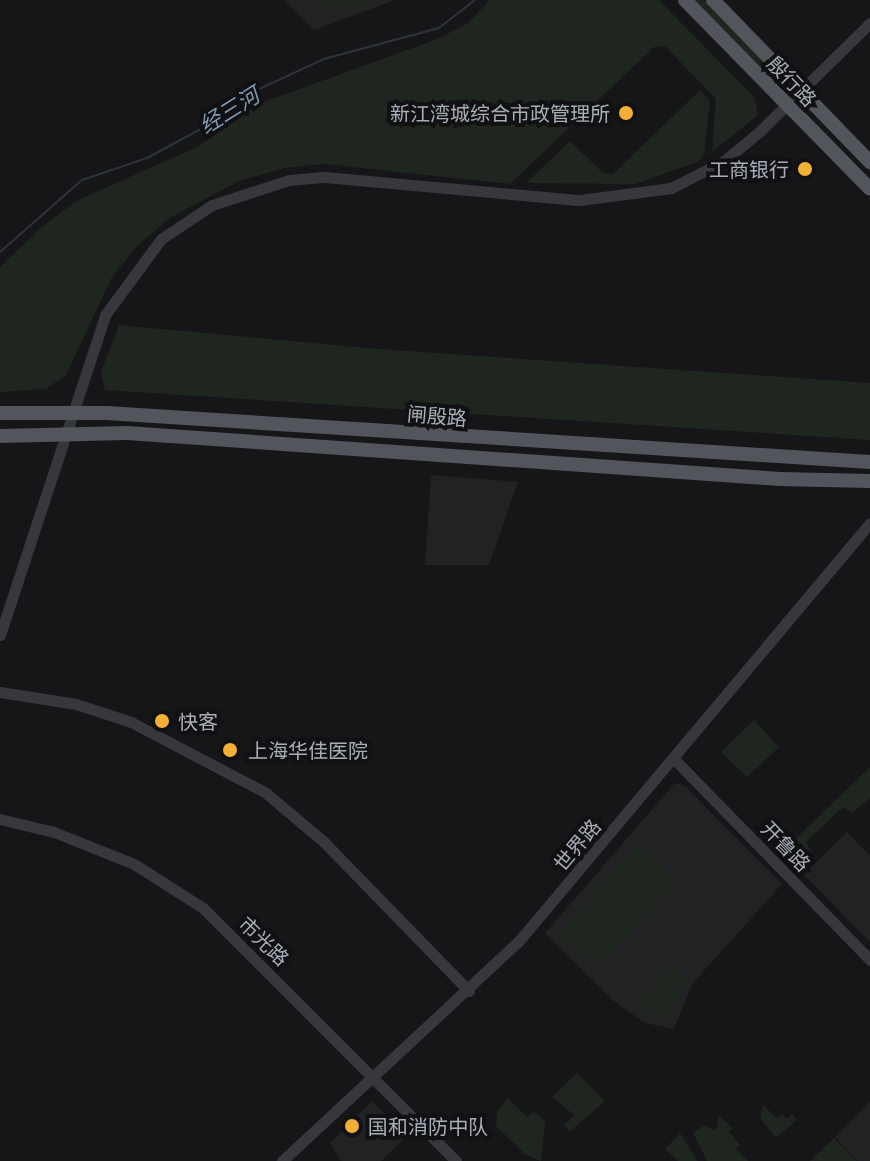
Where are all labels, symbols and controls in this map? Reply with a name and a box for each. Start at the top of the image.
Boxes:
street label: 殷行路 [763,51,821,111]
water label: 经三河 [194,81,264,139]
place label: 新江湾城综合市政管理所 [390,101,610,125]
marker: 新江湾城综合市政管理所 [617,104,635,122]
place label: 工商银行 [709,157,789,181]
marker: 工商银行 [796,160,814,178]
street label: 闸殷路 [406,401,468,431]
place label: 快客 [178,709,218,733]
marker: 快客 [153,712,171,730]
place label: 上海华佳医院 [248,738,368,762]
marker: 上海华佳医院 [219,739,241,761]
street label: 世界路 [549,814,605,876]
street label: 开鲁路 [757,816,815,876]
street label: 市光路 [234,912,294,970]
place label: 国和消防中队 [368,1114,488,1138]
marker: 国和消防中队 [343,1117,361,1135]

